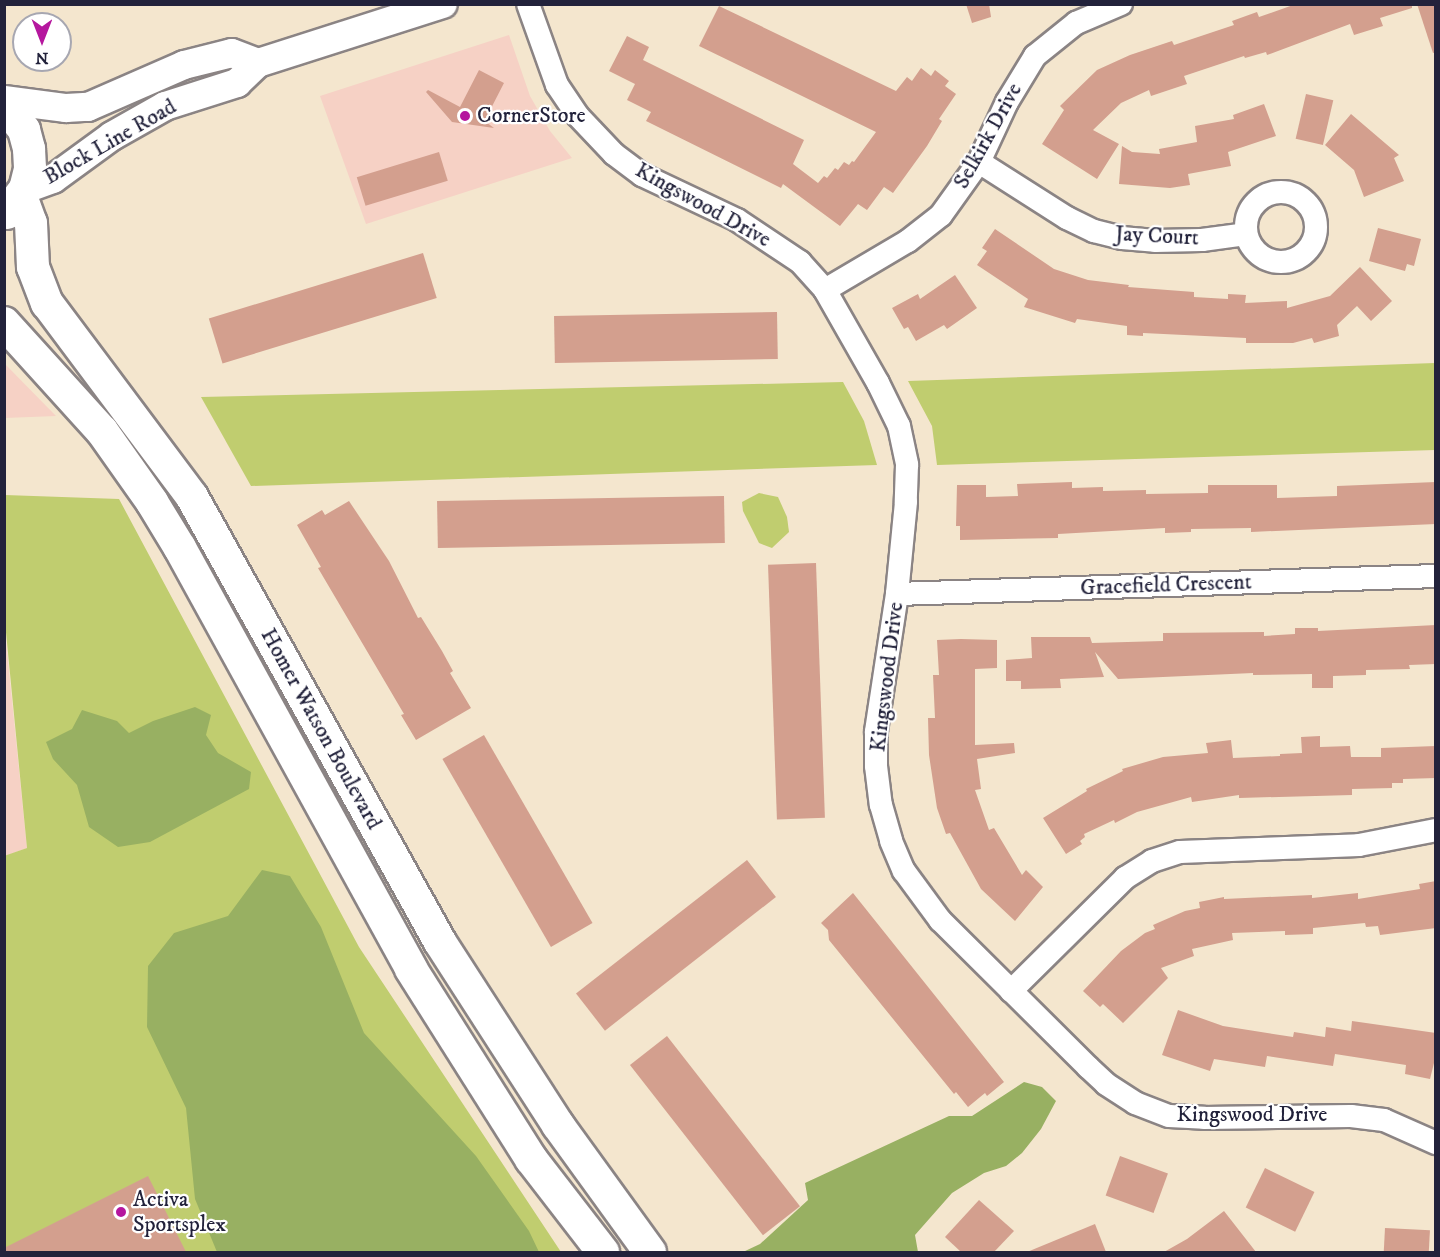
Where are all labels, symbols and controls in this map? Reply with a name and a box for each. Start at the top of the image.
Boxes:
north arrow [12,12,72,72]
text: N [35,48,49,68]
street label: Selkirk Drive [948,79,1028,193]
street label: Block Line Road [39,93,181,191]
place label: CornerStore [477,103,586,129]
marker: CornerStore [458,109,472,123]
street label: Kingswood Drive [631,157,775,253]
street label: Jay Court [1114,221,1200,251]
street label: Gracefield Crescent [1080,569,1252,601]
street label: Kingswood Drive [865,601,909,753]
street label: Homer Watson Boulevard [255,624,387,834]
street label: Kingswood Drive [1177,1102,1327,1128]
place label: Activa Sportsplex [133,1186,226,1238]
marker: Activa Sportsplex [114,1205,128,1219]

